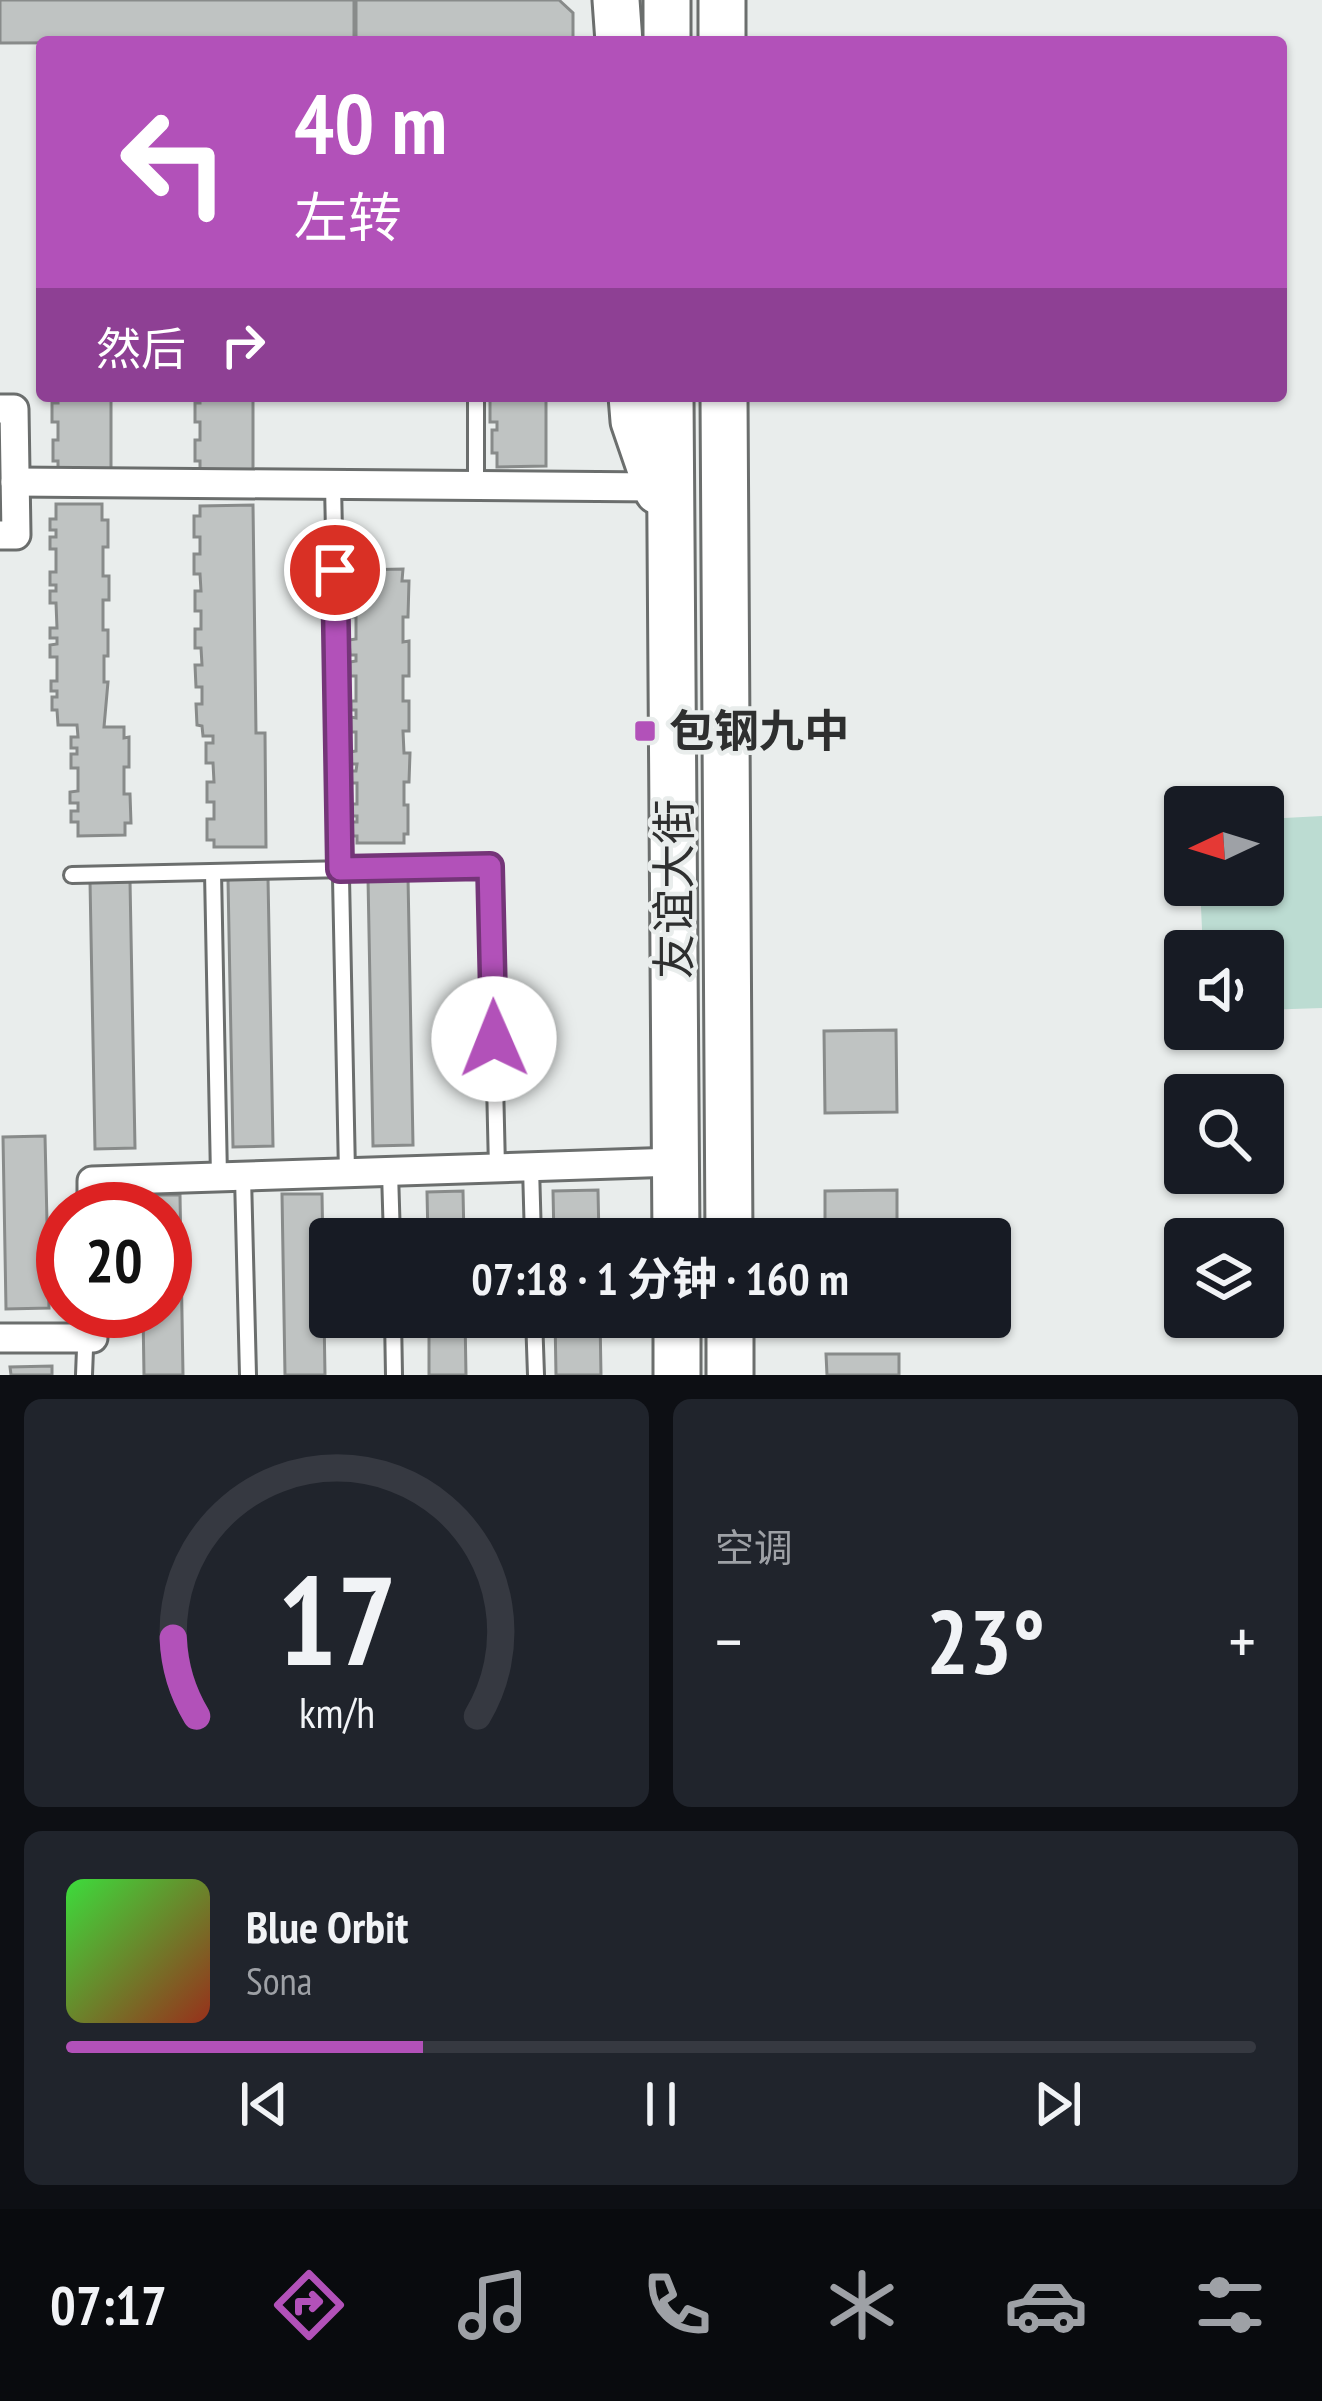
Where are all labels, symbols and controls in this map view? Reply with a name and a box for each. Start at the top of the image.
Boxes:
text: 40 m [294,68,447,177]
icon: left [96,84,252,240]
text: 左转 [294,182,402,252]
icon: right [210,312,276,378]
text: 然后 [96,319,186,377]
pin [284,519,386,621]
icon: arrive [302,537,368,603]
place label: 包钢九中 [669,701,849,759]
marker: 包钢九中 [632,718,658,744]
north arrow [1164,786,1284,906]
map controls [1164,786,1284,1338]
street label: 友谊大街 [644,799,702,979]
button: sound [1164,930,1284,1050]
position arrow [431,976,557,1102]
button: search [1164,1074,1284,1194]
speed limit sign: 20 [36,1182,192,1338]
button: layers [1164,1218,1284,1338]
text: 07:18 · 1 分钟 · 160 m [471,1249,849,1307]
text: 空调 [715,1522,793,1573]
text: 17 [277,1538,396,1699]
text: 23° [926,1582,1045,1699]
text: − [715,1598,742,1683]
text: + [1229,1598,1256,1683]
text: km/h [298,1684,375,1740]
text: Blue Orbit [246,1897,408,1955]
text: Sona [246,1955,312,2006]
icon: previous [231,2071,297,2137]
icon: pause [628,2071,694,2137]
icon: next [1025,2071,1091,2137]
icon: directions [267,2263,351,2347]
icon: music [451,2263,535,2347]
icon: phone [635,2263,719,2347]
icon: climate [820,2263,904,2347]
icon: car [1004,2263,1088,2347]
icon: filters [1188,2263,1272,2347]
text: 07:17 [50,2270,167,2340]

